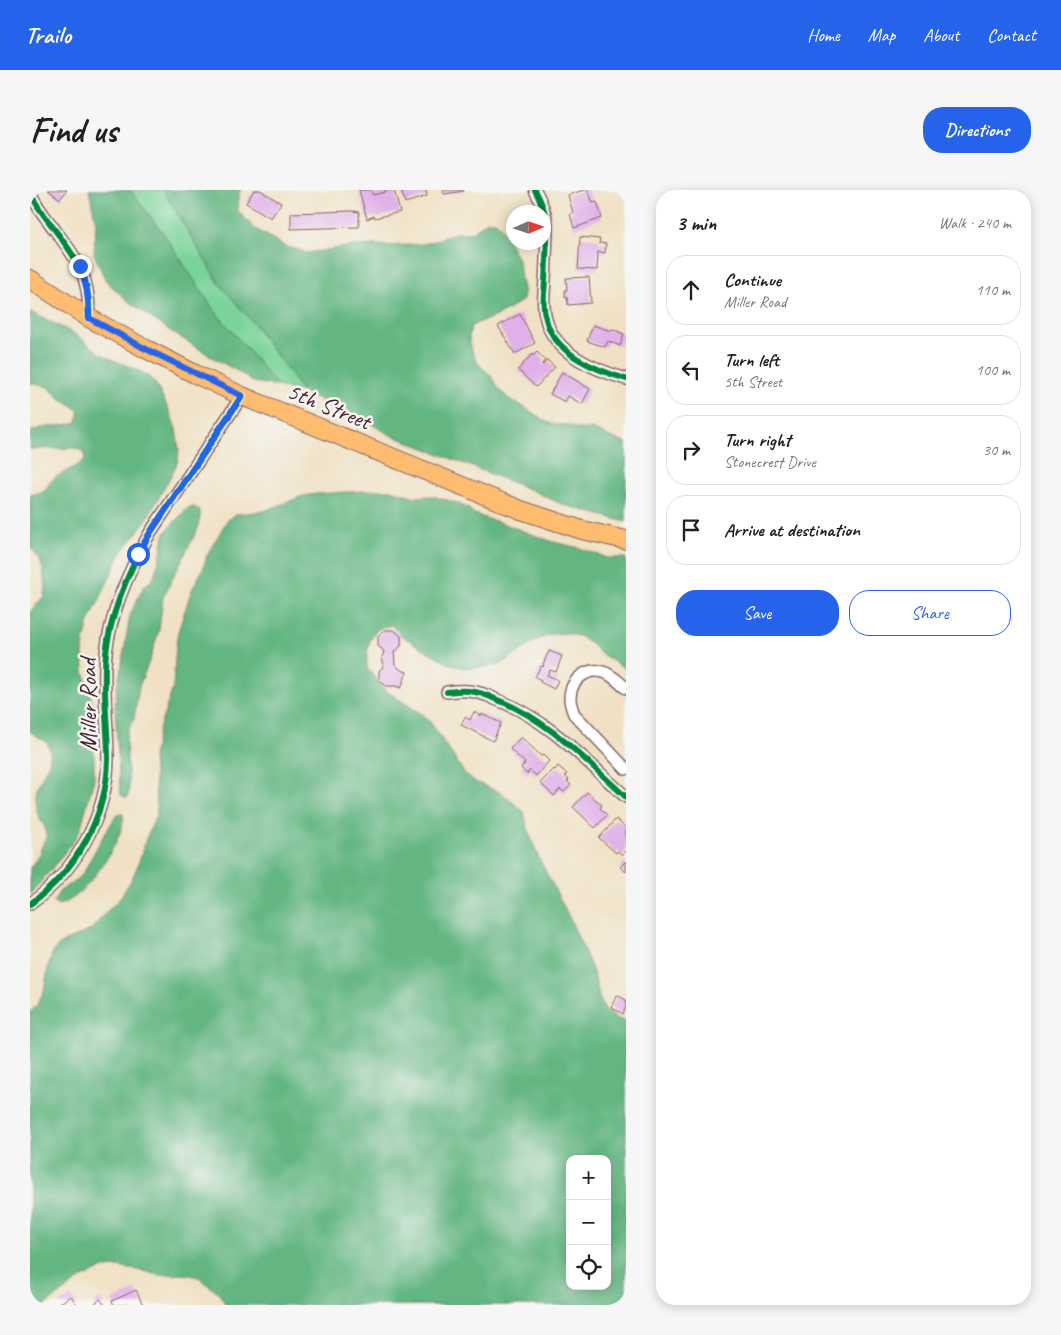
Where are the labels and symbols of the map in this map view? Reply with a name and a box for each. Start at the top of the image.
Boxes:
north arrow [506,205,551,250]
route end [69,255,92,278]
street label: 5th Street [283,376,377,437]
route start [127,543,150,566]
street label: Miller Road [73,655,103,752]

